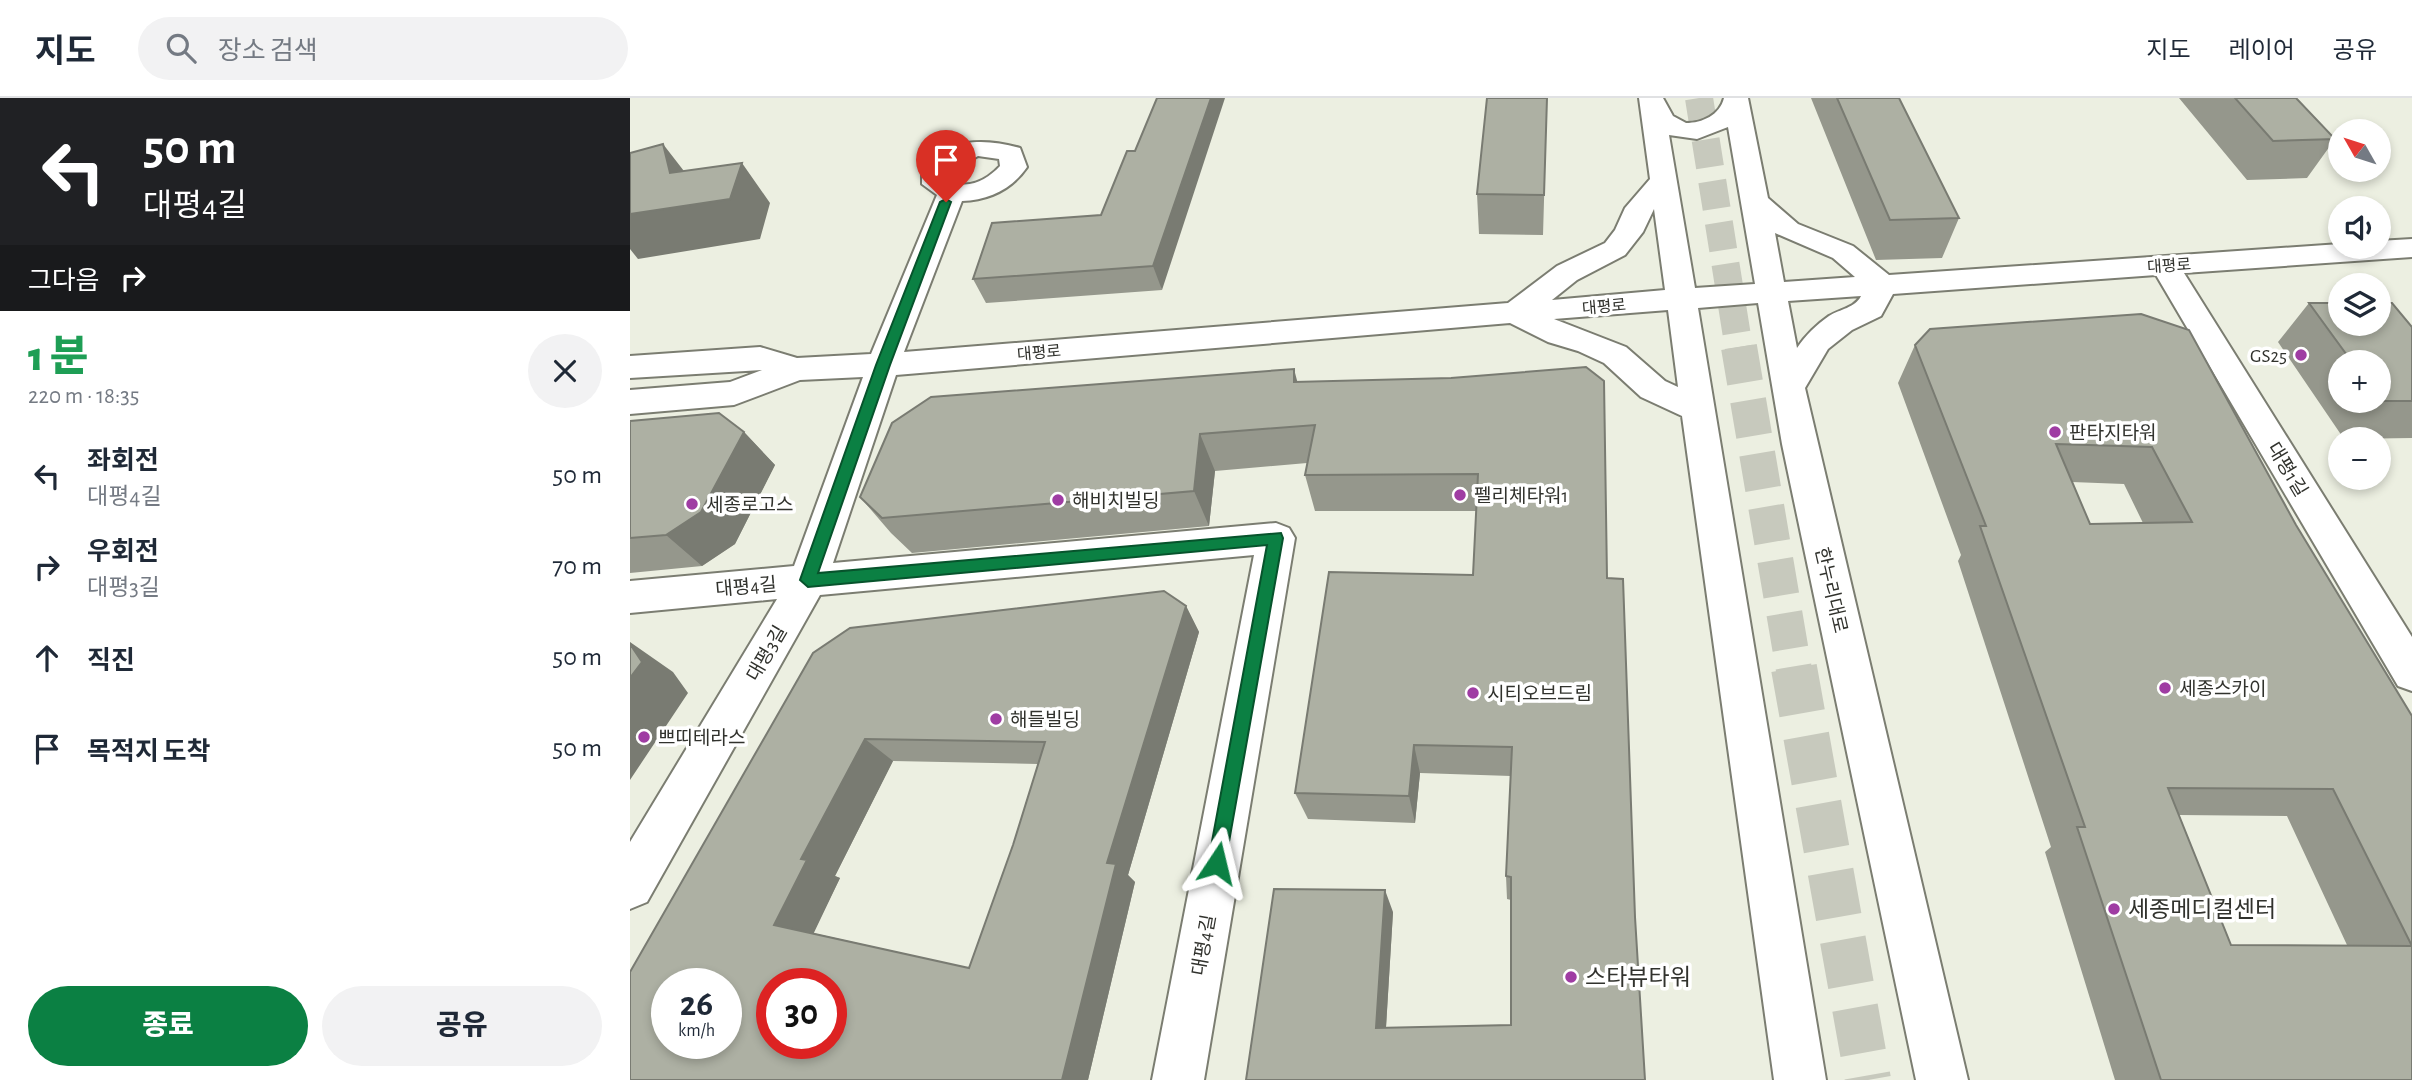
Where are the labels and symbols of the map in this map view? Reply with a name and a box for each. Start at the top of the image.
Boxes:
north arrow [2328,119,2390,182]
pin [916,130,976,202]
street label: 대평로 [2146,256,2192,276]
street label: 대평로 [1581,297,1627,317]
street label: 대평로 [1016,343,1062,363]
place label: GS25 [2250,347,2287,366]
marker: GS25 [2293,347,2309,363]
place label: 판타지타워 [2069,423,2156,443]
marker: 판타지타워 [2047,424,2063,440]
street label: 대평1길 [2263,439,2311,500]
place label: 펠리체타워1 [1474,486,1568,506]
marker: 펠리체타워1 [1452,487,1468,503]
place label: 해비치빌딩 [1072,491,1159,511]
marker: 해비치빌딩 [1050,492,1066,508]
place label: 세종로고스 [706,495,793,515]
marker: 세종로고스 [684,496,700,512]
street label: 한누리대로 [1811,545,1851,635]
street label: 대평4길 [715,574,778,600]
street label: 대평3길 [743,622,791,685]
place label: 세종스카이 [2179,679,2266,699]
marker: 세종스카이 [2157,680,2173,696]
place label: 시티오브드림 [1487,684,1592,704]
marker: 시티오브드림 [1465,685,1481,701]
place label: 해들빌딩 [1010,710,1080,730]
marker: 해들빌딩 [988,711,1004,727]
place label: 쁘띠테라스 [658,728,745,748]
marker: 쁘띠테라스 [636,729,652,745]
position arrow [1180,826,1254,900]
place label: 세종메디컬센터 [2128,897,2276,922]
marker: 세종메디컬센터 [2106,901,2122,917]
street label: 대평4길 [1189,913,1219,977]
place label: 스타뷰타워 [1585,965,1691,990]
speed limit sign: 30 [756,968,847,1059]
marker: 스타뷰타워 [1563,969,1579,985]

